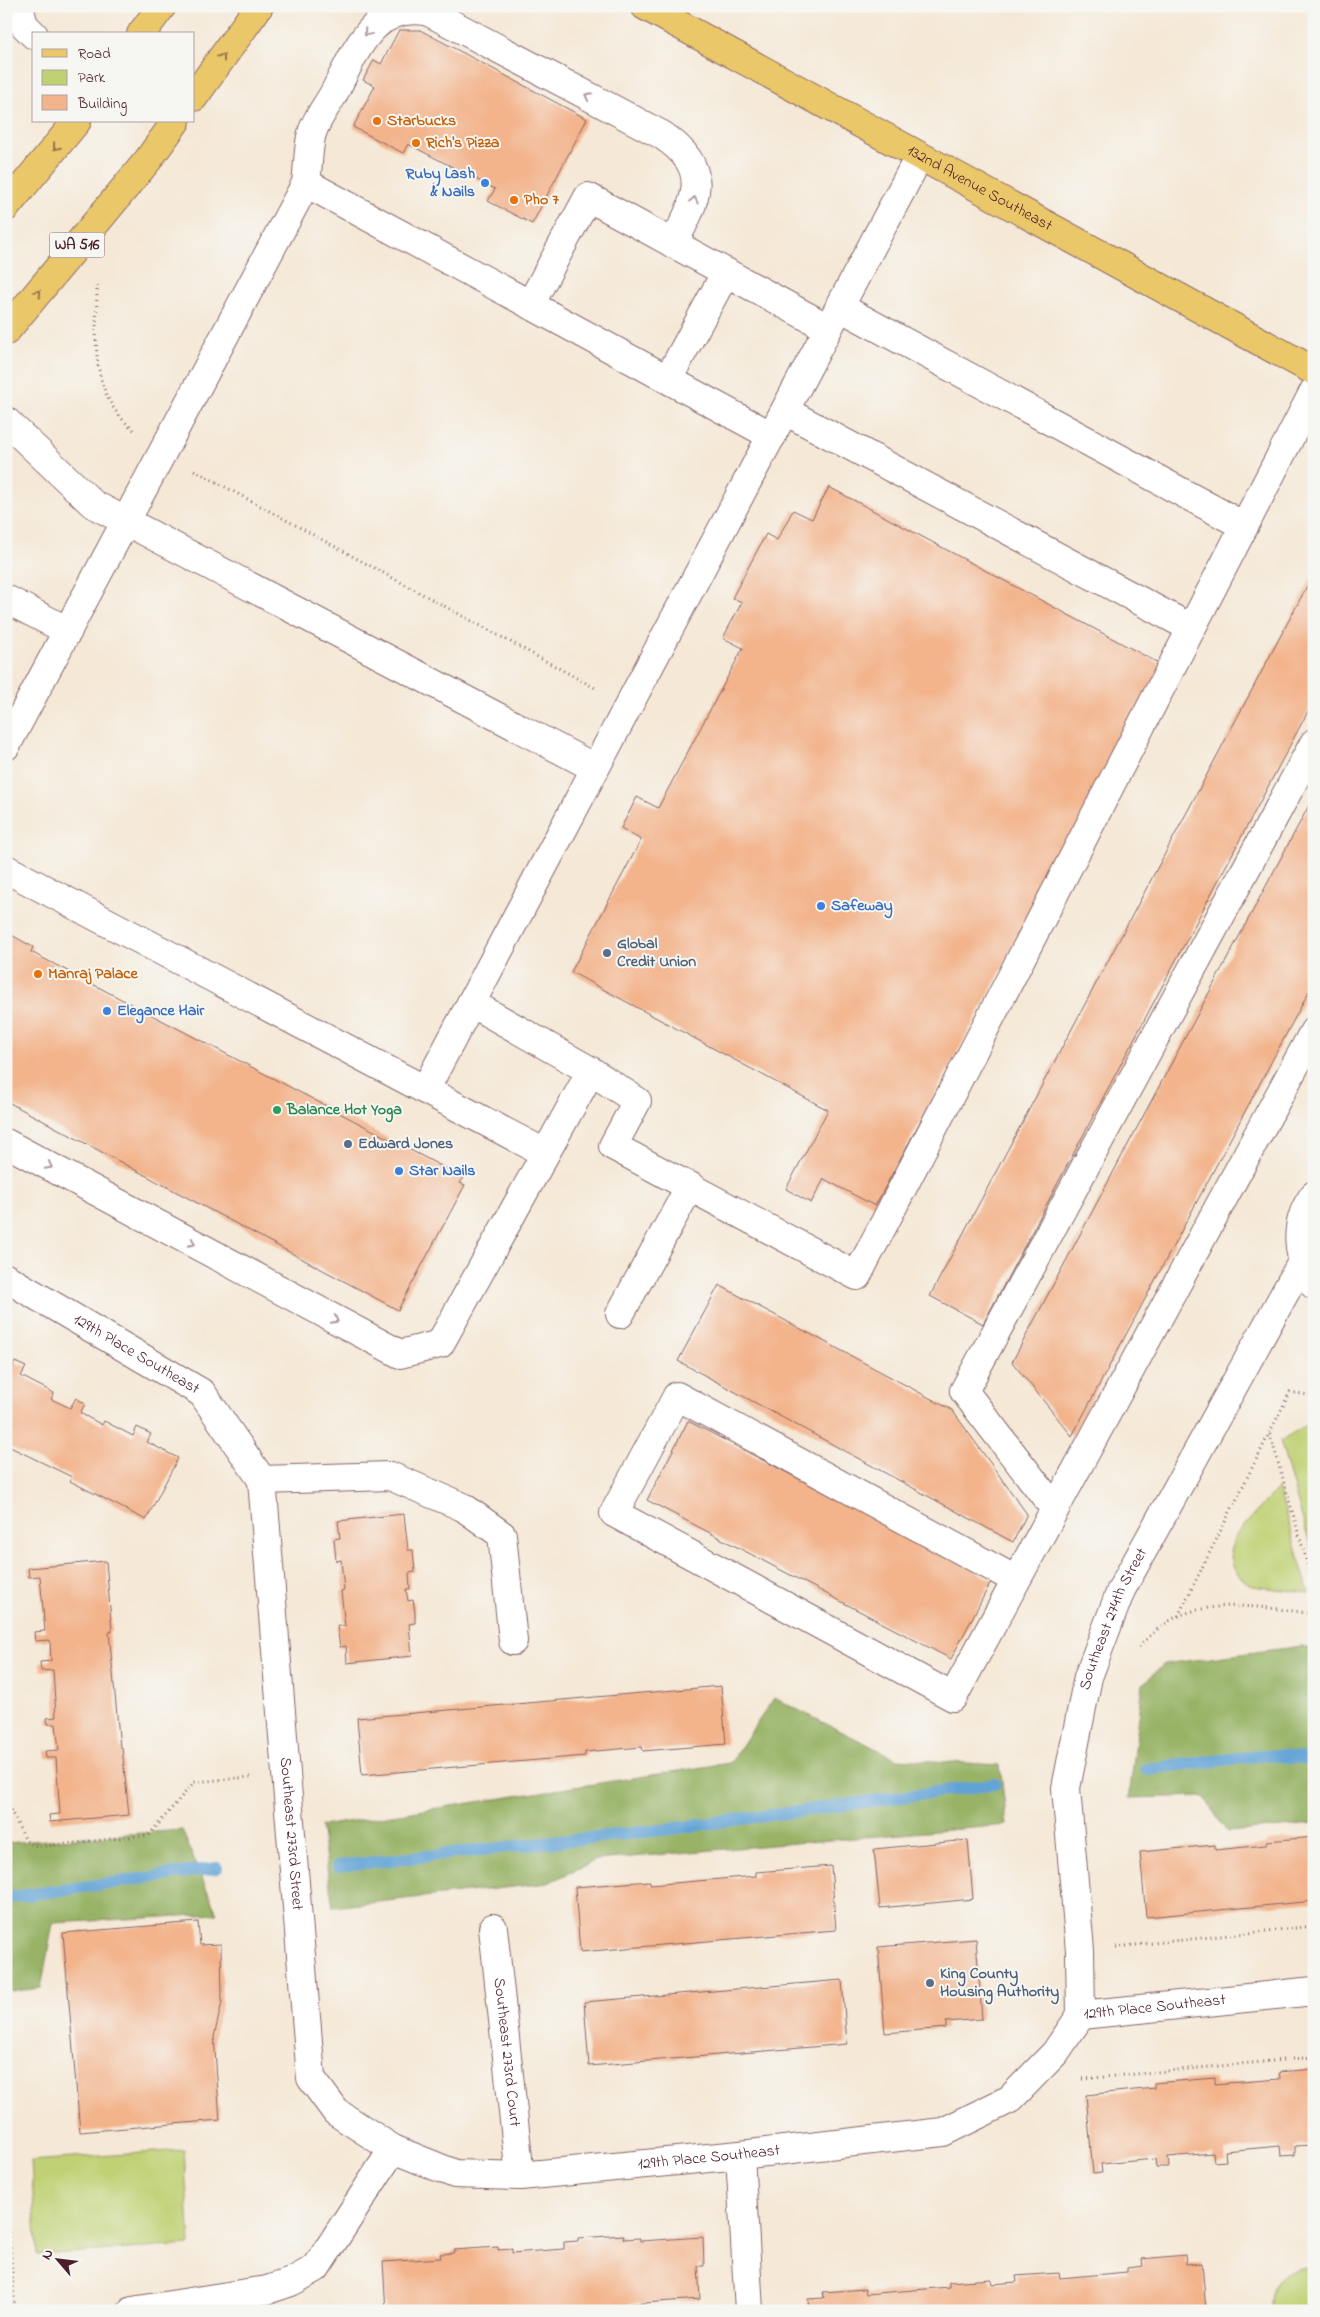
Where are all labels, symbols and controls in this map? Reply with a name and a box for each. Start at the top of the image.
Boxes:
one-way arrow [364,28,373,37]
legend [32,32,195,122]
text: Road [78,43,111,65]
one-way arrow [216,53,225,63]
text: Park [78,67,106,89]
one-way arrow [584,92,593,102]
text: Building [77,93,127,116]
place label: Starbucks [387,109,456,133]
marker: Starbucks [371,115,383,127]
place label: Rich's Pizza [425,131,500,155]
marker: Rich's Pizza [410,137,422,149]
street label: 132nd Avenue Southeast [902,139,1057,238]
one-way arrow [52,142,61,151]
place label: Ruby Lash & Nails [404,162,475,204]
marker: Ruby Lash & Nails [479,177,491,189]
place label: Pho 7 [524,188,559,212]
marker: Pho 7 [508,194,520,206]
one-way arrow [688,195,698,204]
road number: WA 516 [50,232,104,258]
one-way arrow [32,290,41,299]
place label: Safeway [831,894,893,919]
marker: Safeway [815,900,827,912]
place label: Global Credit Union [617,932,696,974]
marker: Global Credit Union [601,947,613,959]
place label: Manraj Palace [48,962,138,986]
marker: Manraj Palace [32,968,44,980]
place label: Elegance Hair [117,999,205,1024]
marker: Elegance Hair [101,1005,113,1017]
place label: Balance Hot Yoga [286,1098,402,1123]
marker: Balance Hot Yoga [271,1104,283,1116]
place label: Edward Jones [358,1132,453,1156]
marker: Edward Jones [342,1138,354,1150]
place label: Star Nails [409,1159,475,1183]
one-way arrow [44,1160,53,1170]
marker: Star Nails [393,1165,405,1177]
one-way arrow [187,1237,196,1247]
street label: 129th Place Southeast [69,1308,204,1401]
one-way arrow [330,1314,339,1324]
street label: Southeast 274th Street [1074,1543,1154,1692]
street label: Southeast 273rd Street [273,1756,309,1912]
place label: King County Housing Authority [940,1962,1059,2005]
street label: Southeast 273rd Court [486,1976,527,2129]
marker: King County Housing Authority [924,1977,936,1989]
street label: 129th Place Southeast [1082,1988,1228,2027]
street label: 129th Place Southeast [637,2138,782,2177]
north arrow [32,2234,82,2284]
text: N [36,2245,59,2264]

